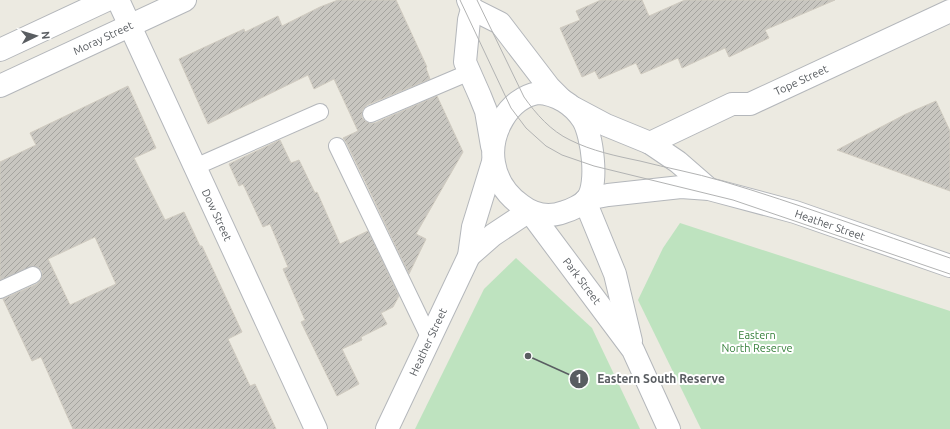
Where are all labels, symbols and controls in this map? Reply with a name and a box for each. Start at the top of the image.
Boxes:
north arrow [16,16,56,56]
street label: Moray Street [71,19,135,57]
text: N [40,31,52,40]
street label: Tope Street [772,62,830,98]
street label: Dow Street [200,187,235,244]
street label: Heather Street [793,207,867,243]
street label: Park Street [561,255,604,307]
street label: Heather Street [407,306,449,378]
park label: Eastern North Reserve [721,329,793,354]
callout: Eastern South Reserve [569,367,733,391]
text: 1 [576,372,582,385]
text: Eastern South Reserve [597,372,725,385]

